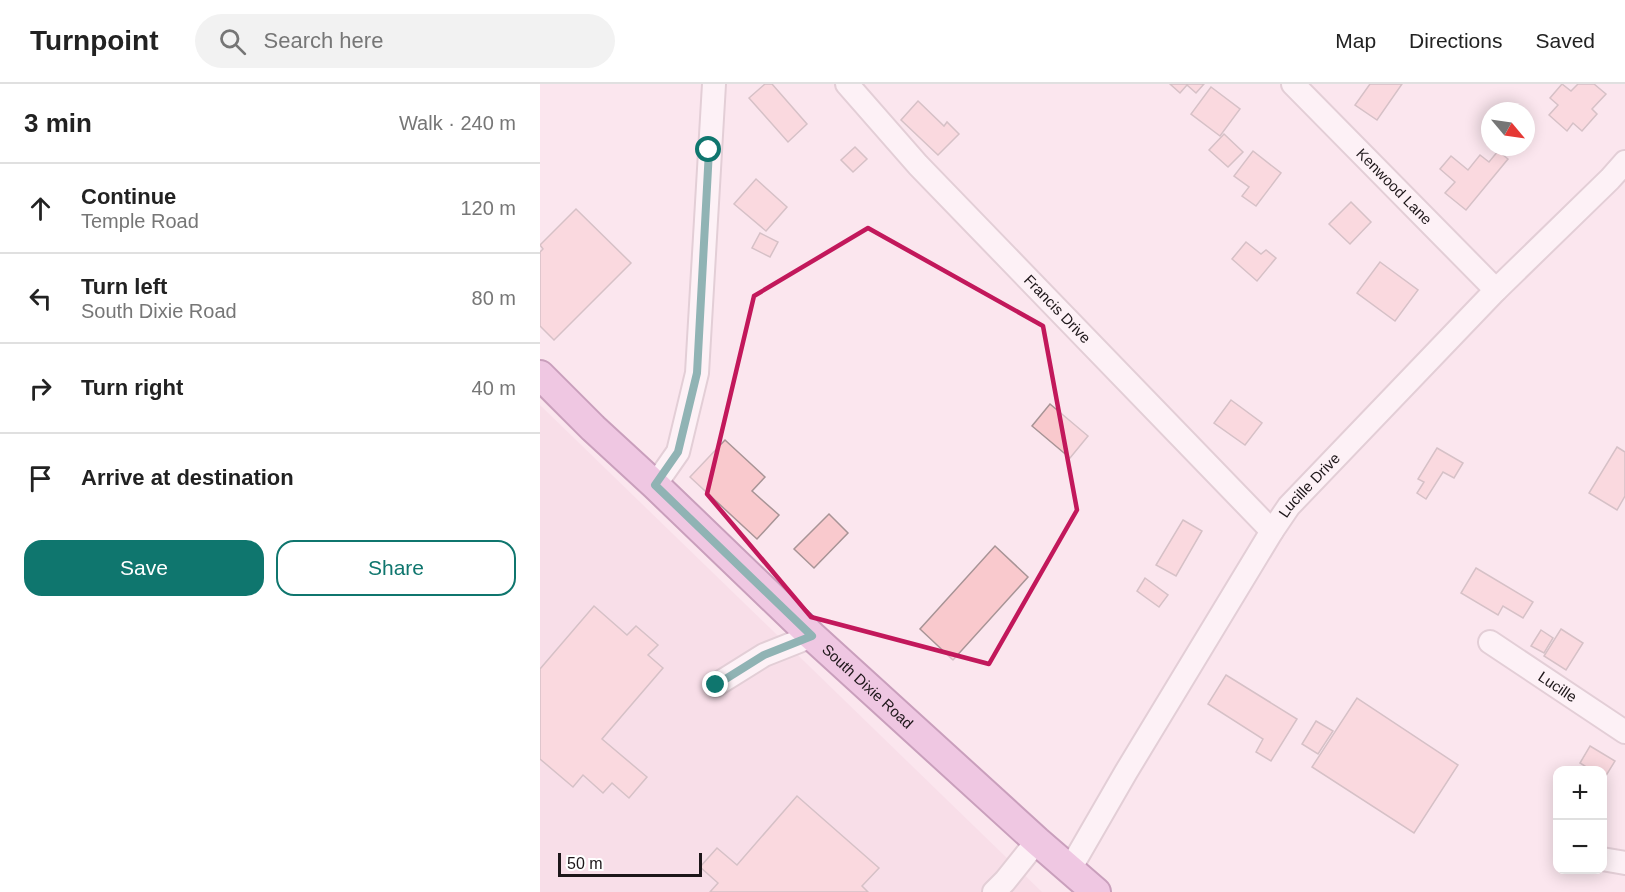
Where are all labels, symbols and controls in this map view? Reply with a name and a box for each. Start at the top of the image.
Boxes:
search box [195,14,615,68]
text: Turnpoint [30,25,159,56]
icon: search [216,25,249,58]
text: Search here [264,28,383,53]
text: Map [1335,29,1376,52]
text: Directions [1409,29,1502,52]
text: Saved [1535,29,1595,52]
north arrow [1481,102,1535,156]
text: 3 min [24,108,92,138]
text: Walk · 240 m [399,112,516,134]
route start [695,136,721,162]
street label: Kenwood Lane [1353,145,1436,228]
text: Continue [81,184,176,209]
icon: ahead [24,192,57,225]
text: 120 m [460,197,516,219]
text: Temple Road [81,210,199,232]
street label: Francis Drive [1021,271,1094,346]
text: Turn left [81,274,167,299]
icon: left [24,282,57,315]
text: 80 m [472,287,516,309]
text: South Dixie Road [81,300,237,322]
icon: right [24,372,57,405]
text: Turn right [81,375,183,400]
text: 40 m [472,377,516,399]
street label: Lucille Drive [1275,449,1343,520]
icon: arrive [24,462,57,495]
text: Arrive at destination [81,465,294,490]
button: Save [24,540,264,596]
button: Share [276,540,516,596]
street label: South Dixie Road [819,641,917,732]
street label: Lucille [1535,668,1580,705]
route end [702,671,728,697]
map controls [1553,766,1607,874]
button: + [1553,766,1607,820]
button: − [1553,820,1607,874]
scale bar [558,850,702,878]
text: 50 m [567,855,603,872]

